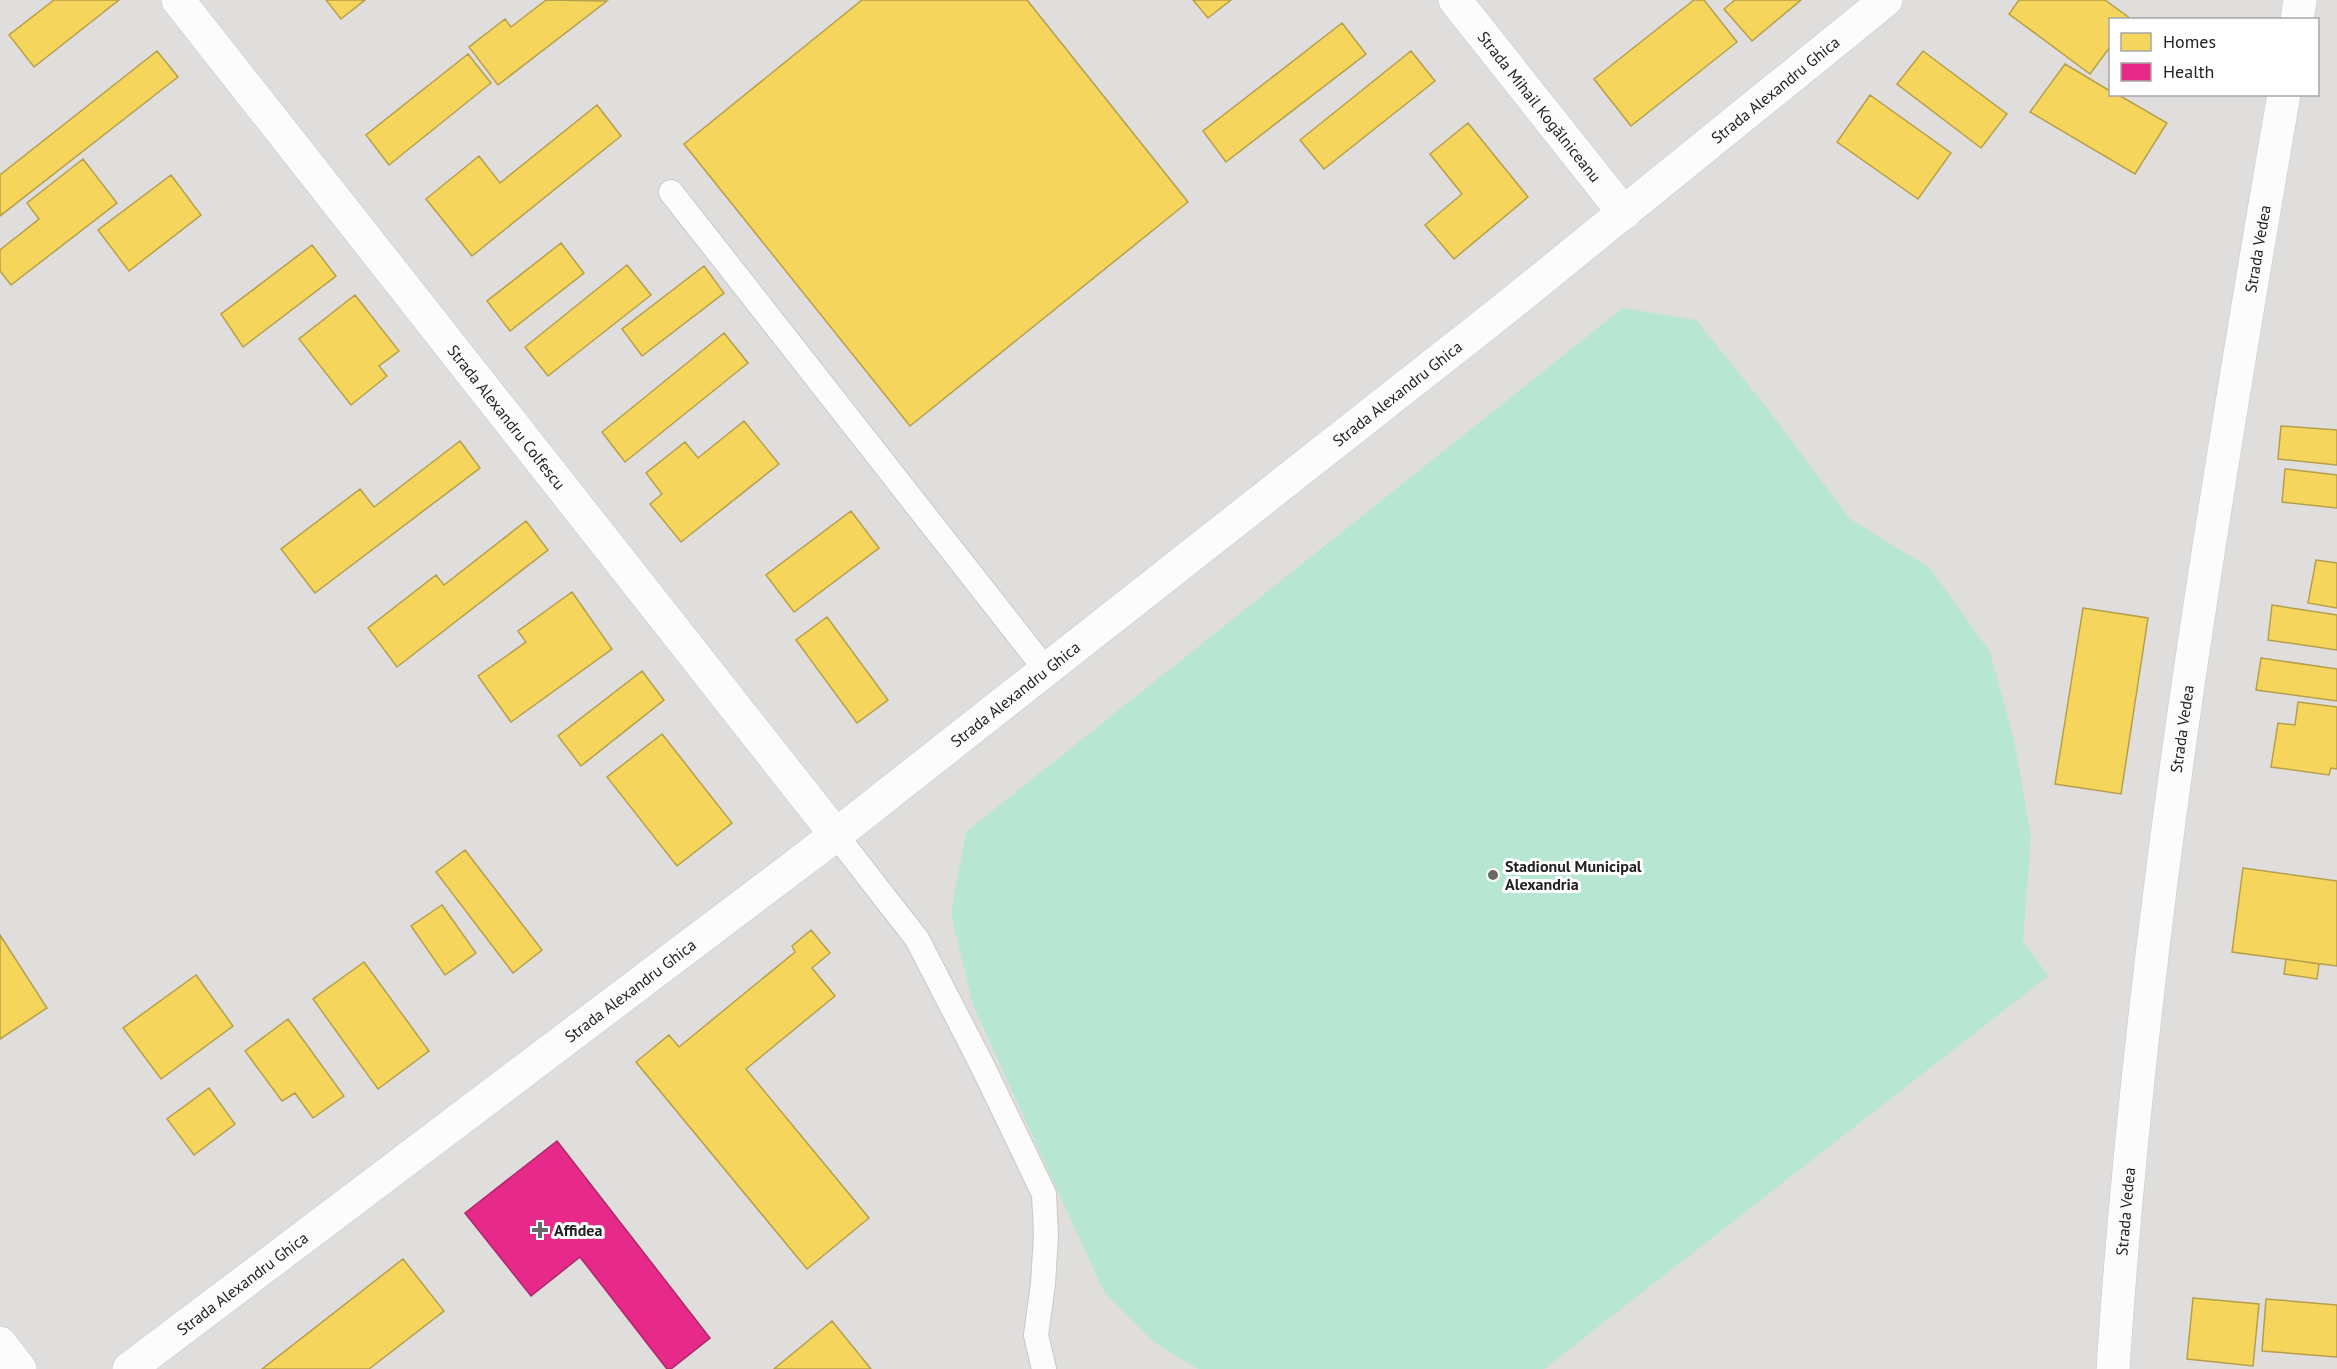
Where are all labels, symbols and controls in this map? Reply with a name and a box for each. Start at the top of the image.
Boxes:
legend [2109,18,2319,96]
street label: Strada Mihail Kogălniceanu [1473,27,1606,186]
text: Homes [2163,30,2216,53]
street label: Strada Alexandru Ghica [1707,32,1843,148]
text: Health [2163,60,2214,83]
street label: Strada Vedea [2240,203,2275,294]
street label: Strada Alexandru Ghica [1328,336,1466,451]
street label: Strada Alexandru Colfescu [443,341,570,494]
street label: Strada Alexandru Ghica [946,637,1084,751]
street label: Strada Vedea [2166,684,2198,774]
place label: Stadionul Municipal Alexandria [1505,856,1642,894]
marker: Stadionul Municipal Alexandria [1486,868,1500,882]
street label: Strada Alexandru Ghica [560,934,700,1047]
street label: Strada Vedea [2111,1166,2139,1256]
place label: Affidea [554,1220,602,1240]
marker: Affidea [531,1221,549,1239]
street label: Strada Alexandru Ghica [173,1227,312,1339]

